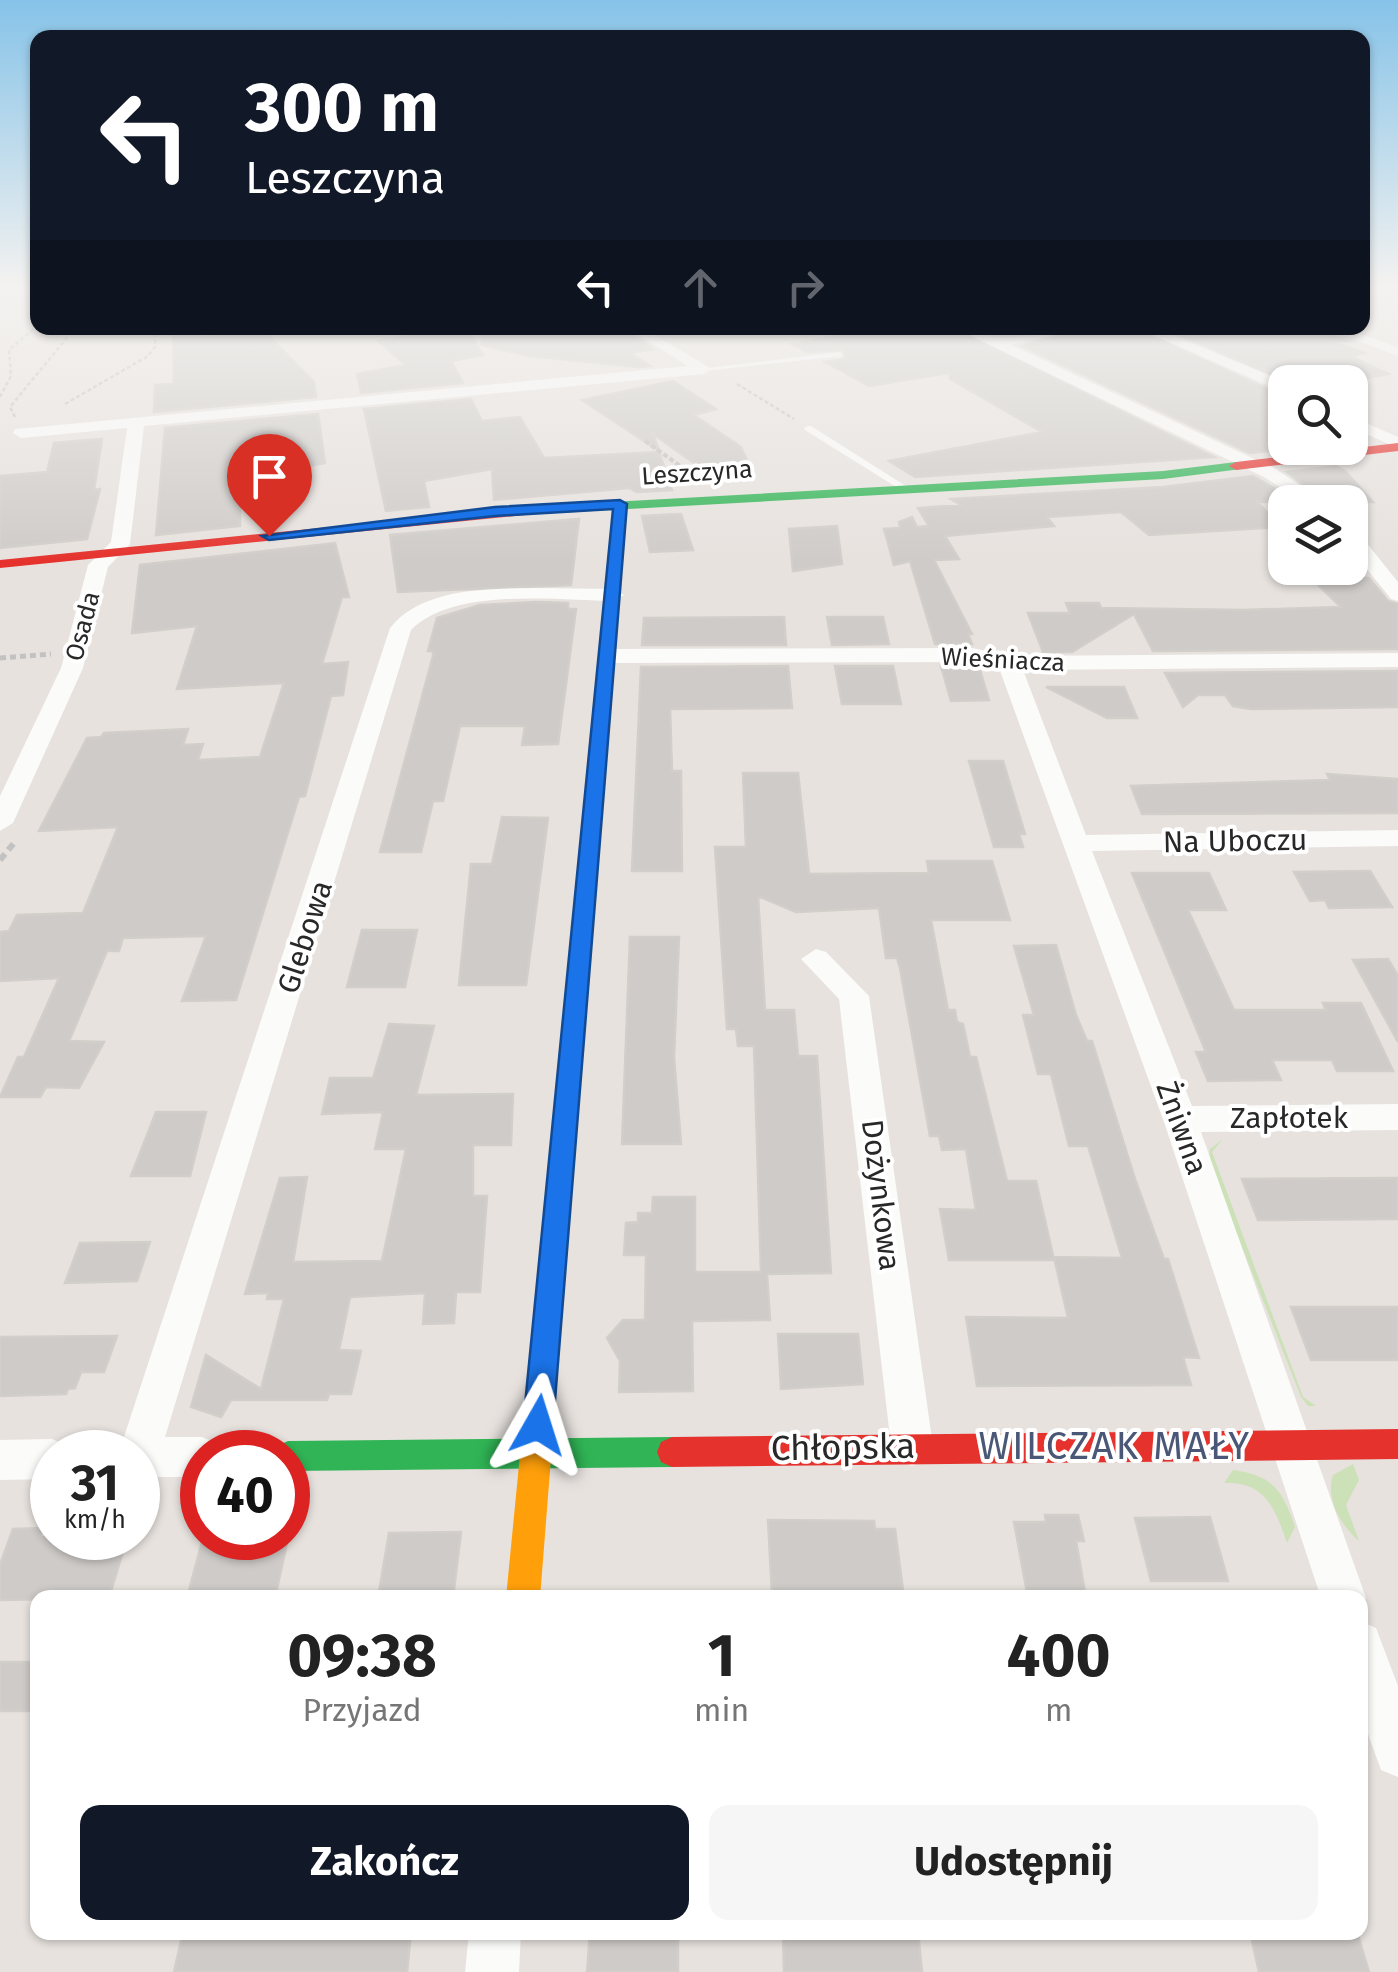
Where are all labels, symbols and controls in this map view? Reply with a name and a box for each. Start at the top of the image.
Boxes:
text: 300 m [245,66,439,150]
icon: left [80,70,210,200]
text: Leszczyna [245,151,445,205]
icon: left [568,260,623,315]
icon: ahead [673,260,728,315]
icon: right [778,260,833,315]
map controls [1268,365,1368,585]
button: search [1268,365,1368,465]
pin [227,434,312,537]
icon: arrive [242,449,297,504]
street label: Leszczyna [641,454,754,492]
button: layers [1268,485,1368,585]
street label: Osada [59,588,107,664]
street label: Wieśniacza [940,642,1066,678]
street label: Na Uboczu [1162,822,1308,860]
street label: Glebowa [270,876,340,998]
street label: Żniwna [1149,1076,1215,1180]
street label: Zapłotek [1230,1100,1349,1136]
street label: Dożynkowa [854,1117,908,1273]
position arrow [486,1373,590,1477]
district label: WILCZAK MAŁY [978,1423,1252,1469]
street label: Chłopska [770,1425,916,1469]
speed limit sign: 40 [180,1430,310,1560]
text: 31 [71,1453,119,1513]
text: km/h [64,1505,126,1535]
text: 09:38 [287,1620,437,1692]
text: 1 [708,1620,736,1692]
text: 400 [1007,1620,1111,1692]
text: Przyjazd [303,1691,422,1729]
text: min [694,1691,749,1729]
text: m [1045,1691,1072,1729]
button: Zakończ [80,1805,689,1920]
button: Udostępnij [709,1805,1318,1920]

